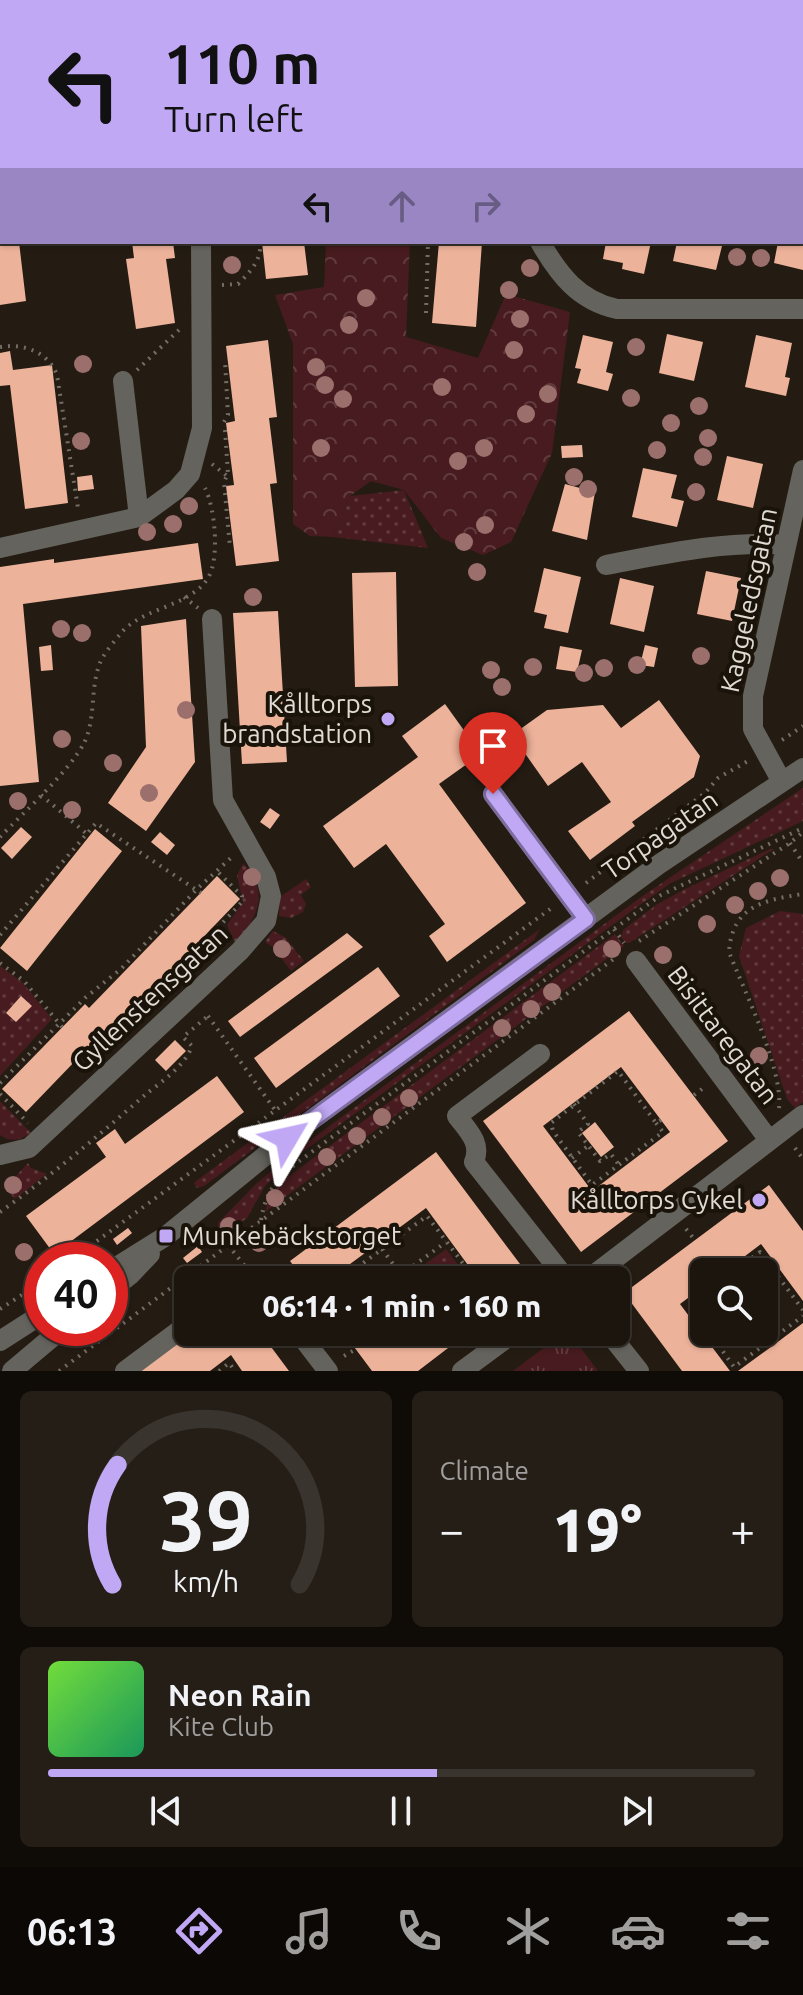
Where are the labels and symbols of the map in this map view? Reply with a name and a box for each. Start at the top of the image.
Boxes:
street label: Kaggeledsgatan [715,505,782,695]
place label: Kålltorps brandstation [222,689,372,748]
marker: Kålltorps brandstation [379,710,397,728]
pin [459,712,527,794]
street label: Torpagatan [597,784,723,885]
street label: Gyllenstensgatan [66,918,233,1077]
street label: Bisittaregatan [662,960,785,1109]
position arrow [245,1096,329,1180]
place label: Kålltorps Cykel [570,1185,743,1214]
marker: Kålltorps Cykel [750,1191,768,1209]
place label: Munkebäckstorget [182,1221,401,1250]
marker: Munkebäckstorget [157,1227,175,1245]
speed limit sign: 40 [24,1242,128,1346]

